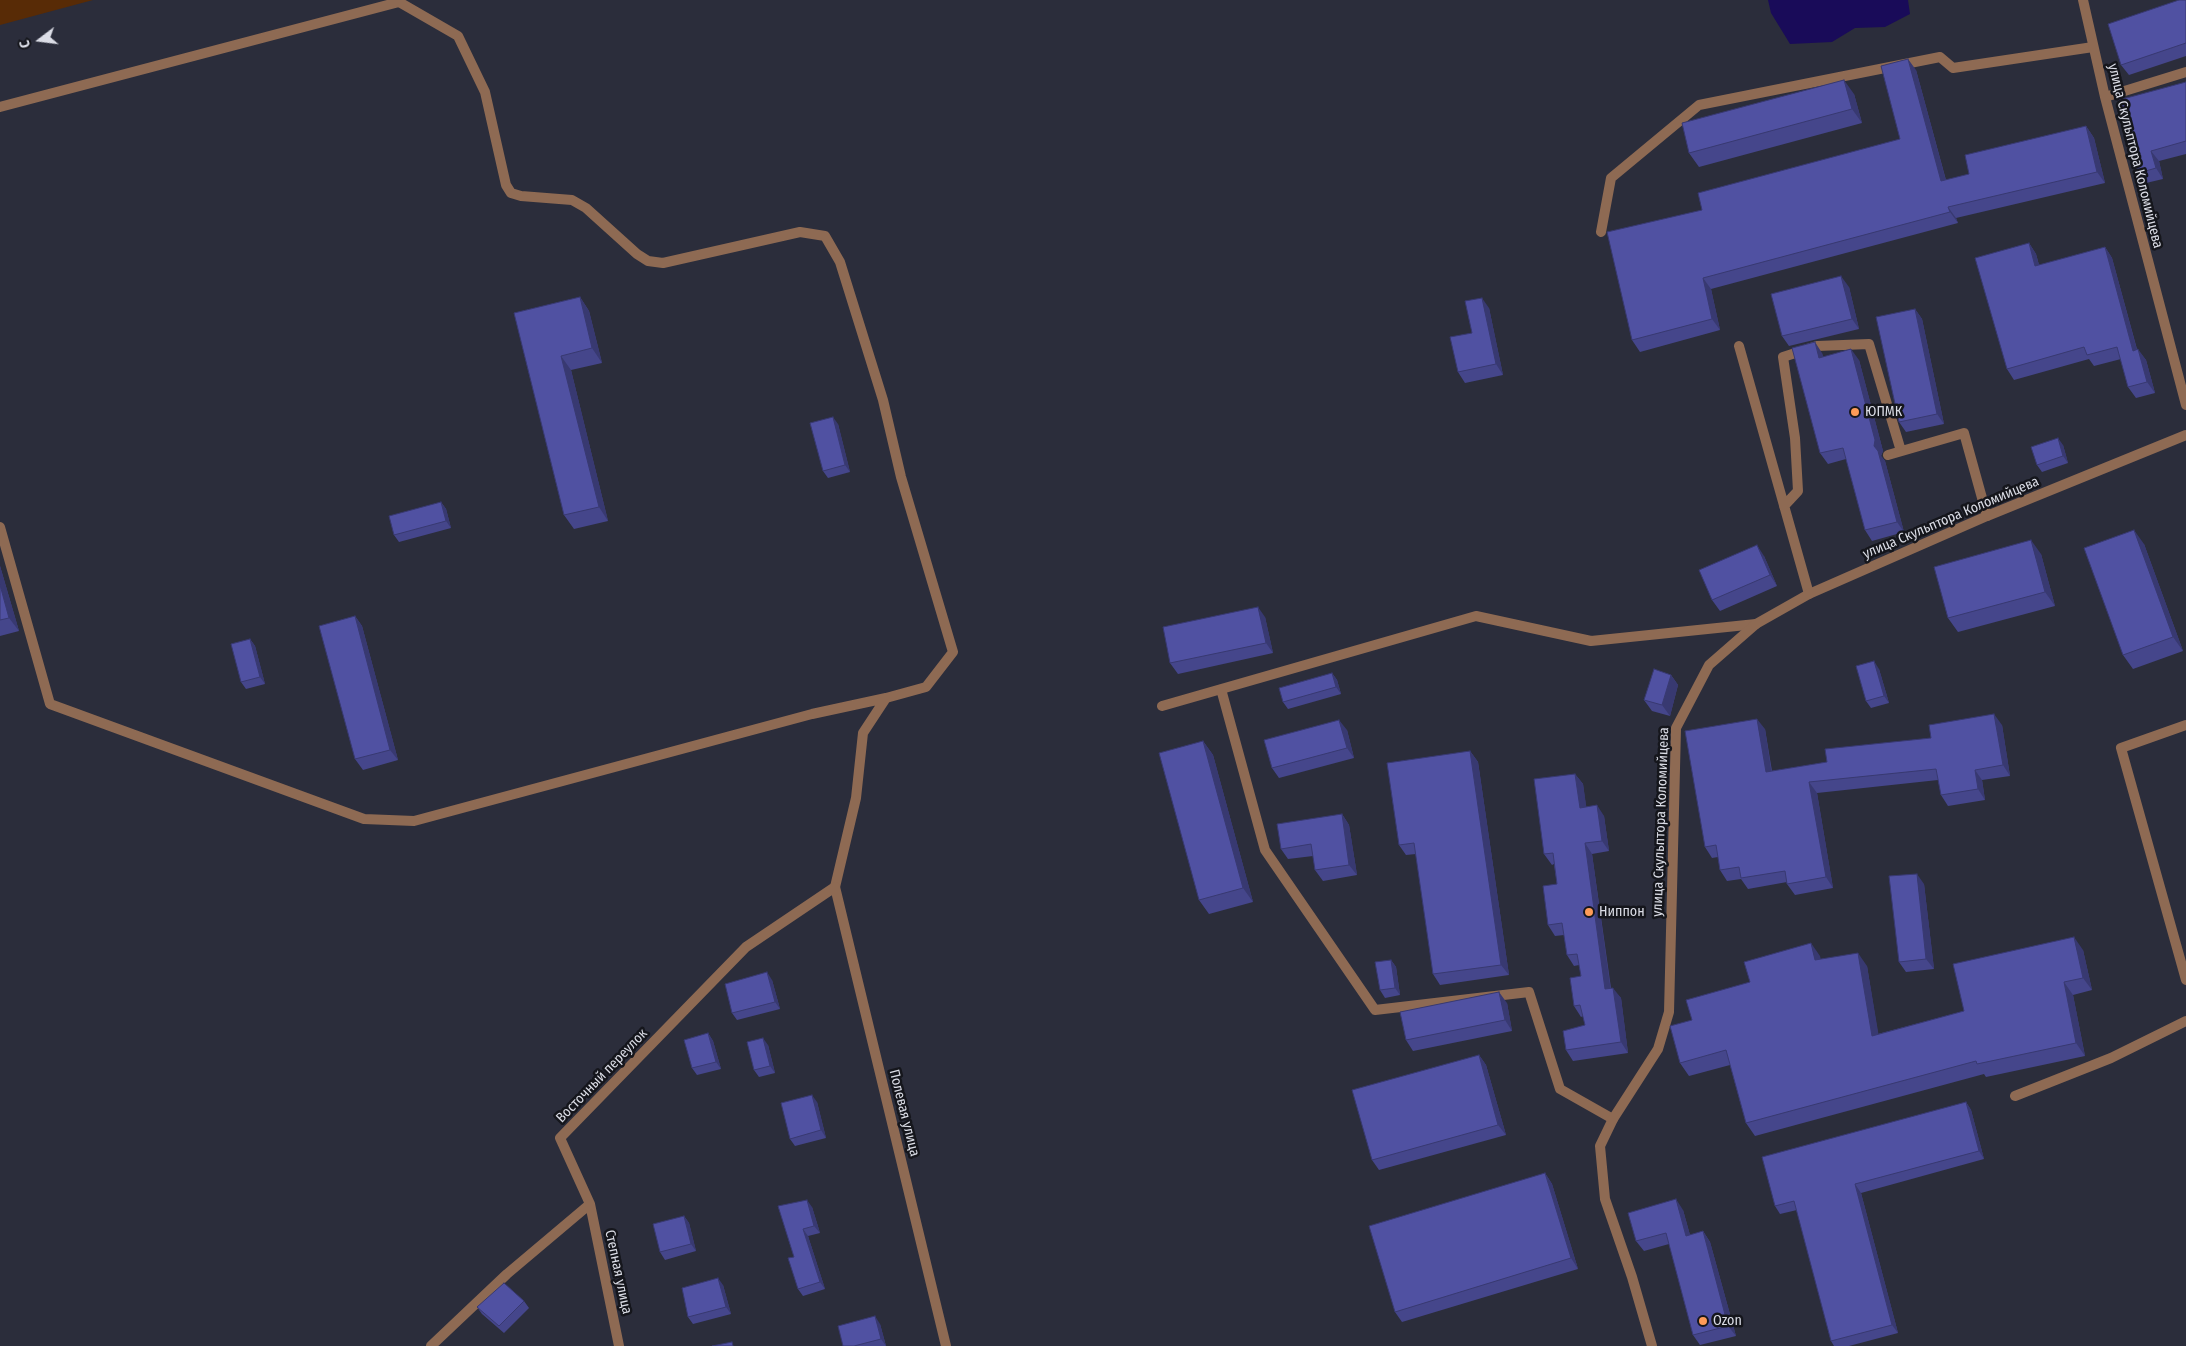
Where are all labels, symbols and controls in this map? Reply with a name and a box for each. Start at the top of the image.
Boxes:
north arrow [15,15,65,65]
text: С [16,38,34,50]
street label: улица Скульптора Коломийцева [2104,62,2166,250]
place label: ЮПМК [1865,404,1902,420]
marker: ЮПМК [1849,406,1861,418]
street label: улица Скульптора Коломийцева [1860,473,2042,563]
street label: улица Скульптора Коломийцева [1649,727,1673,917]
place label: Ниппон [1599,904,1645,920]
marker: Ниппон [1583,906,1595,918]
street label: Восточный переулок [553,1026,651,1126]
street label: Полевая улица [885,1068,923,1158]
street label: Степная улица [601,1228,635,1316]
place label: Ozon [1713,1313,1742,1329]
marker: Ozon [1697,1315,1709,1327]

